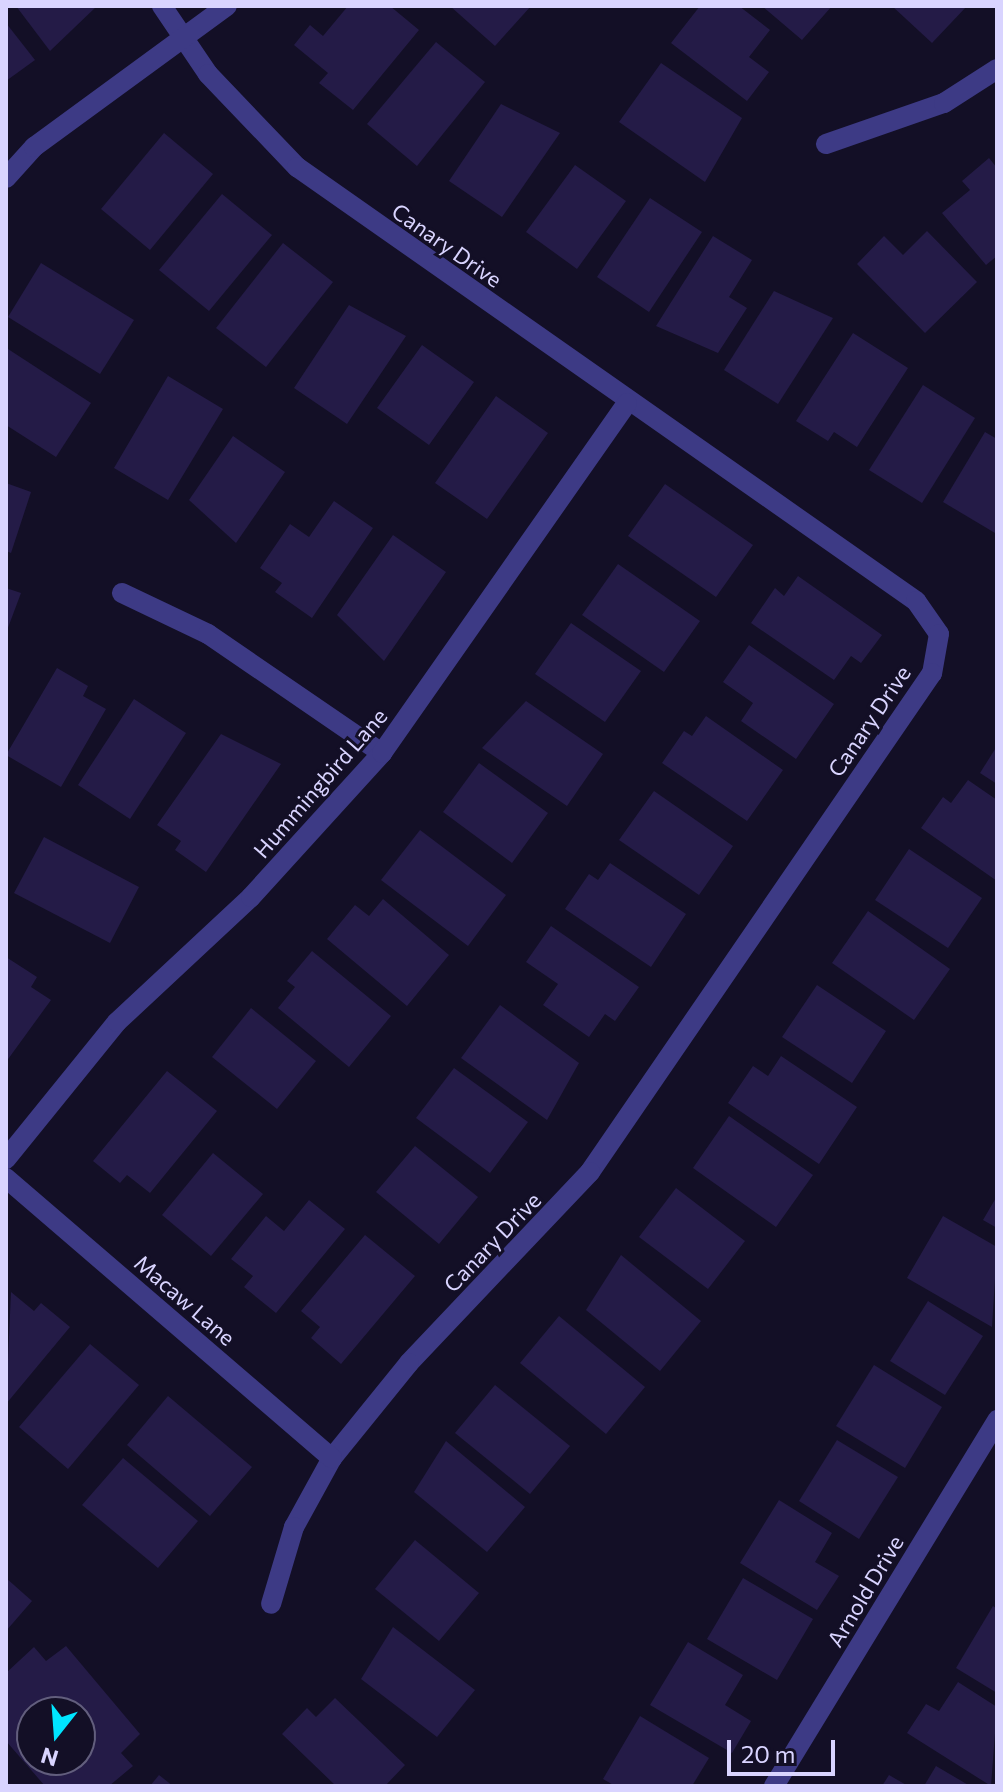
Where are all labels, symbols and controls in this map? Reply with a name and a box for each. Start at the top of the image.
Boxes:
street label: Canary Drive [387,197,507,293]
street label: Canary Drive [822,660,916,782]
street label: Hummingbird Lane [248,703,392,863]
street label: Canary Drive [438,1187,546,1297]
street label: Macaw Lane [129,1249,241,1351]
street label: Arnold Drive [821,1530,909,1652]
north arrow [16,1696,96,1776]
scale bar [731,1724,839,1774]
text: 20 m [741,1739,795,1768]
text: N [38,1742,61,1773]

